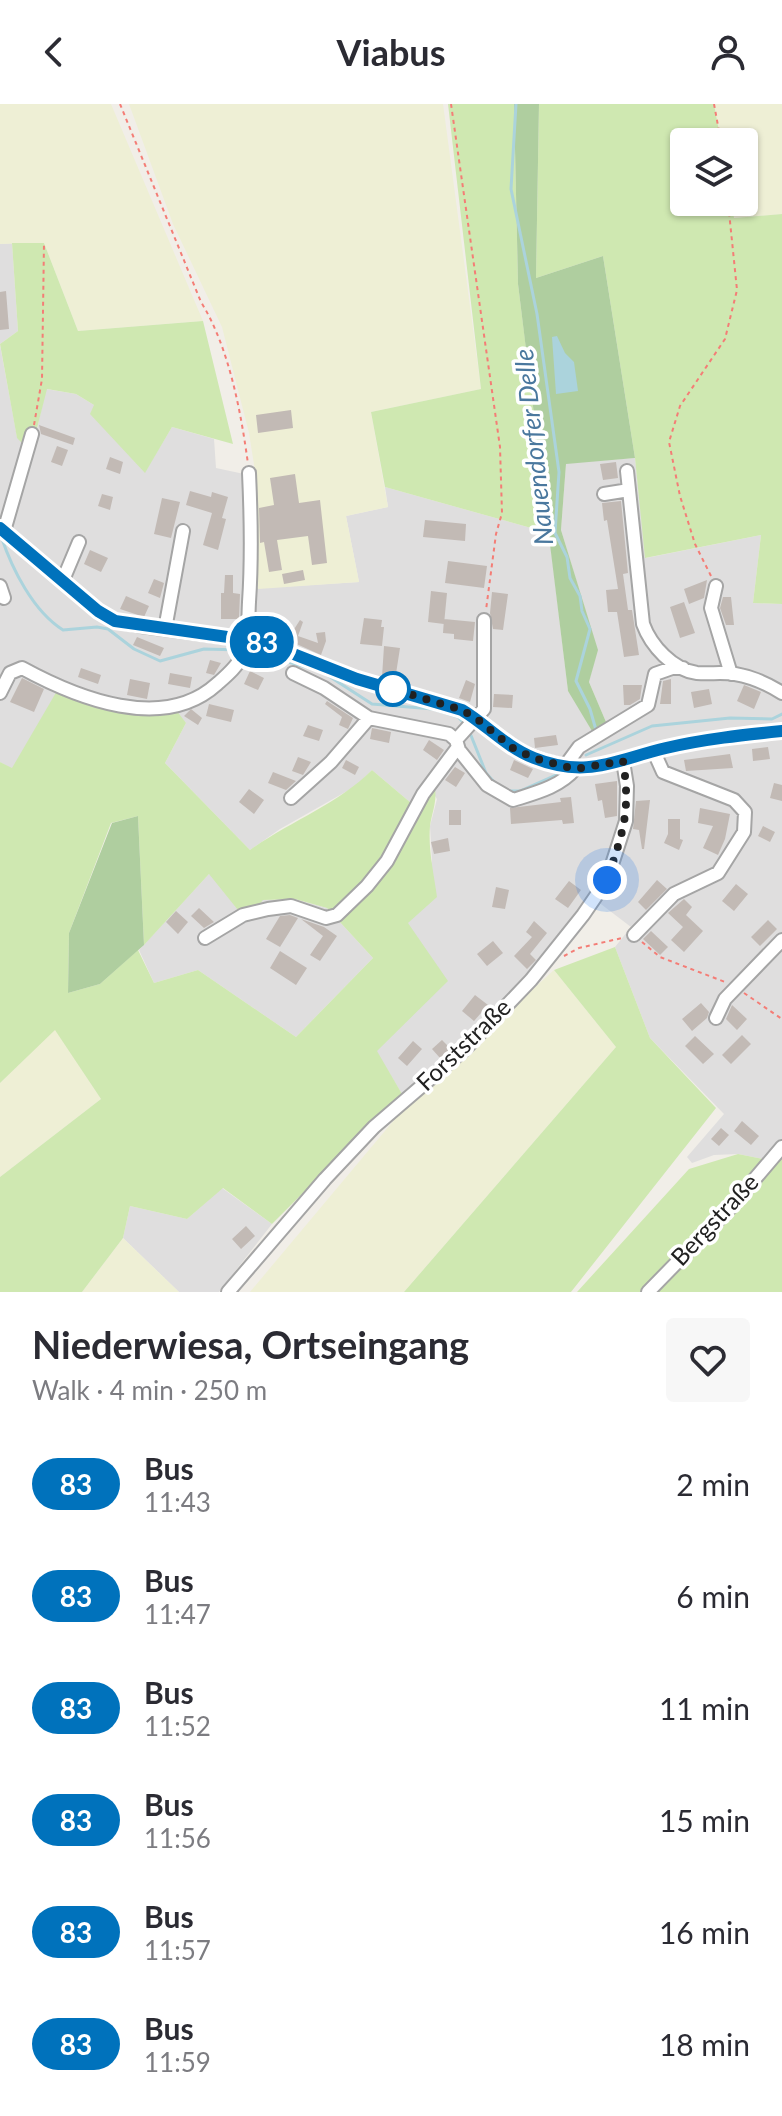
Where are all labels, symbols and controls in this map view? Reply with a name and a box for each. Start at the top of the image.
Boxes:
icon: back [32,30,76,74]
text: Viabus [337,30,445,74]
icon: person [706,30,750,74]
map controls [670,128,758,216]
button: layers [670,128,758,216]
water label: Nauendorfer Delle [507,347,559,547]
line badge: 83 [226,616,298,668]
text: 83 [246,625,278,659]
unlabelled marker [376,672,410,706]
your location [587,860,627,900]
street label: Forststraße [410,992,516,1096]
street label: Bergstraße [664,1167,764,1271]
button: heart [666,1318,750,1402]
text: Niederwiesa, Ortseingang [32,1321,469,1367]
text: Walk · 4 min · 250 m [32,1374,267,1406]
text: Bus [144,1450,194,1486]
text: 2 min [676,1466,750,1502]
text: 83 [60,1467,92,1501]
text: 11:43 [144,1486,211,1518]
text: Bus [144,1562,194,1598]
text: 6 min [676,1578,750,1614]
text: 83 [60,1579,92,1613]
text: 11:47 [144,1598,211,1630]
text: Bus [144,1674,194,1710]
text: 11 min [659,1690,750,1726]
text: 83 [60,1691,92,1725]
text: 11:52 [144,1710,211,1742]
text: Bus [144,1786,194,1822]
text: 15 min [659,1802,750,1838]
text: 83 [60,1803,92,1837]
text: 11:56 [144,1822,211,1854]
text: Bus [144,1898,194,1934]
text: 16 min [659,1914,750,1950]
text: 83 [60,1915,92,1949]
text: 11:57 [144,1934,211,1966]
text: Bus [144,2010,194,2046]
text: 18 min [659,2026,750,2062]
text: 83 [60,2027,92,2061]
text: 11:59 [144,2046,211,2078]

